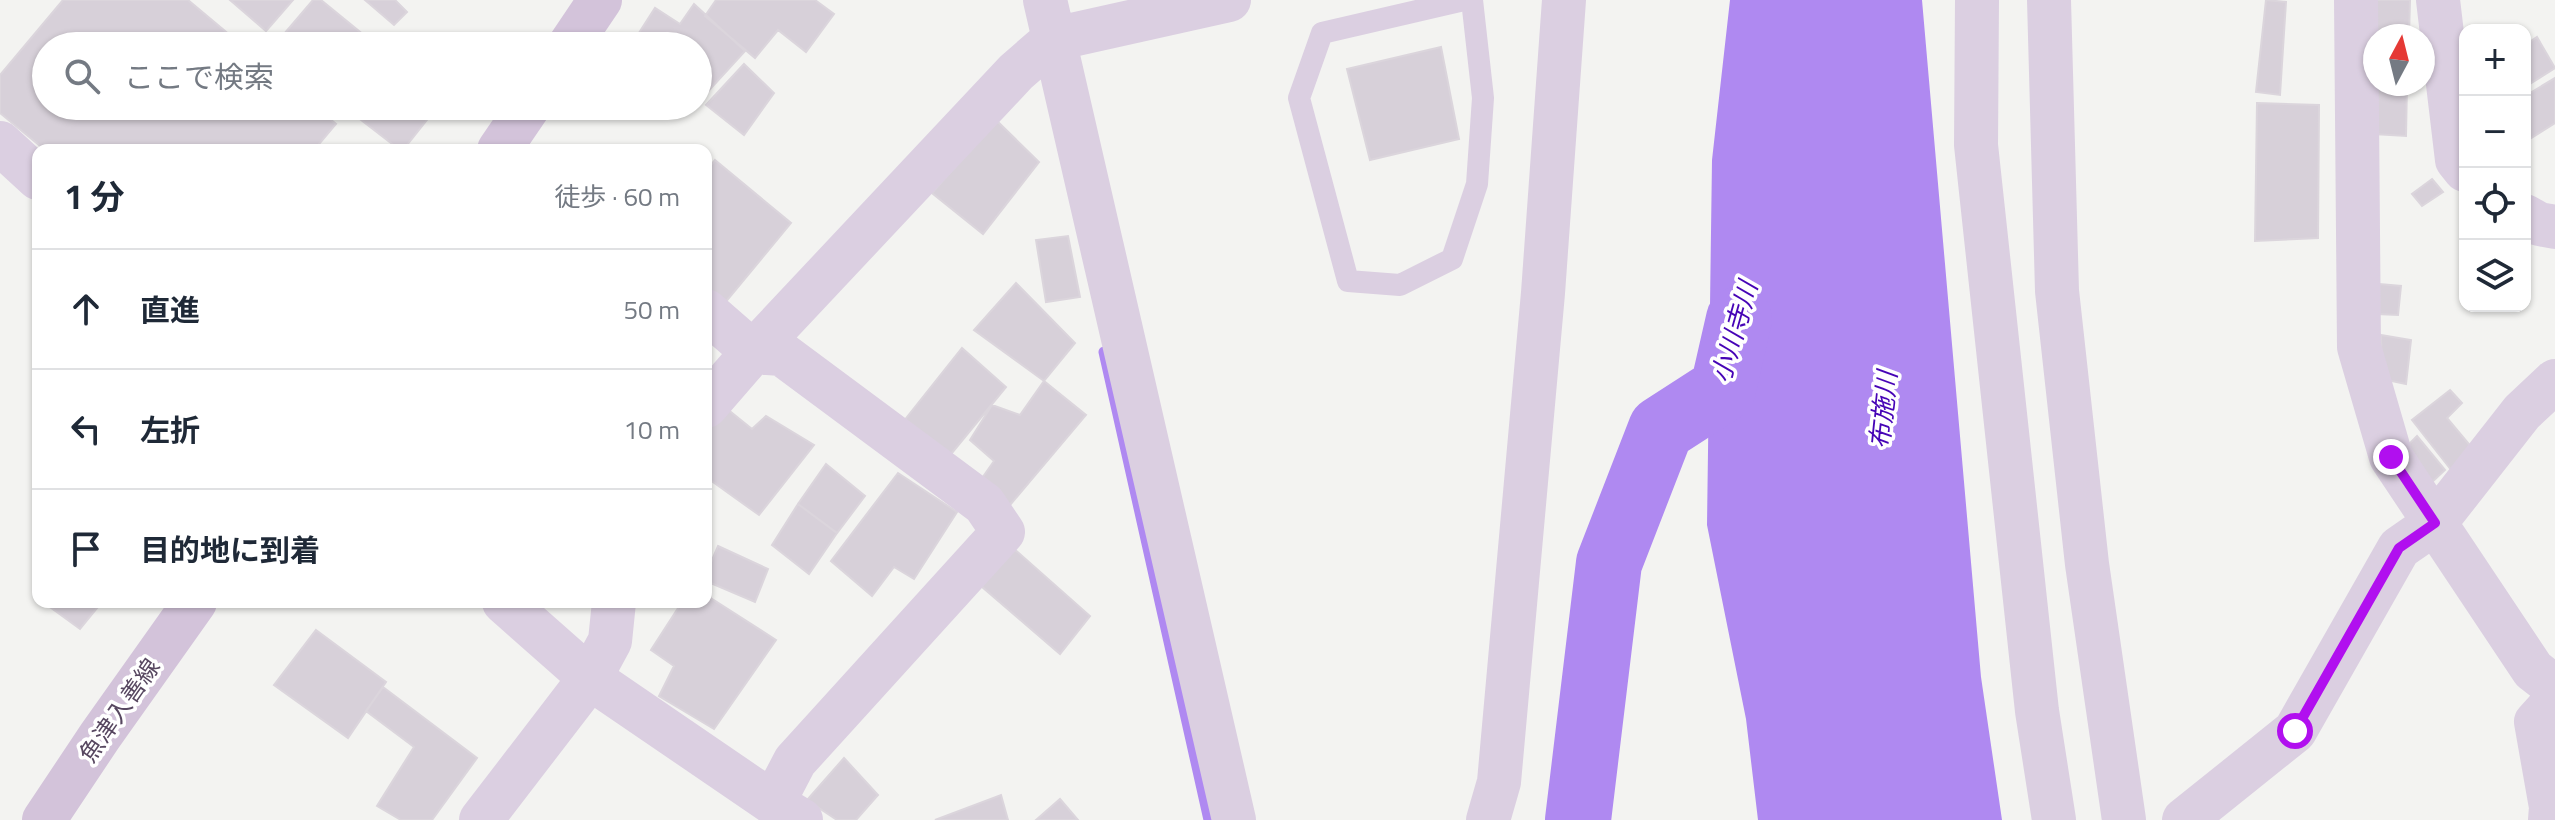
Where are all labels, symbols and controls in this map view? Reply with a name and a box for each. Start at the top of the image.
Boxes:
north arrow [2363,24,2435,96]
map controls [2459,24,2531,312]
button: + [2459,24,2531,96]
search box [32,32,712,120]
icon: search [60,54,104,98]
text: ここで検索 [124,54,274,100]
button: − [2459,96,2531,168]
button: locate [2459,168,2531,240]
text: 1 分 [64,170,125,222]
text: 徒歩 · 60 m [554,177,680,216]
button: layers [2459,240,2531,312]
water label: 小川寺川 [1701,274,1768,387]
icon: ahead [64,287,108,331]
text: 直進 [140,287,200,333]
text: 50 m [623,290,680,329]
water label: 布施川 [1860,366,1907,451]
icon: left [64,407,108,451]
text: 左折 [140,407,200,453]
text: 10 m [623,410,680,449]
route end [2373,439,2409,475]
icon: arrive [64,527,108,571]
text: 目的地に到着 [140,527,320,573]
street label: 魚津入善線 [70,651,168,769]
route start [2277,713,2313,749]

